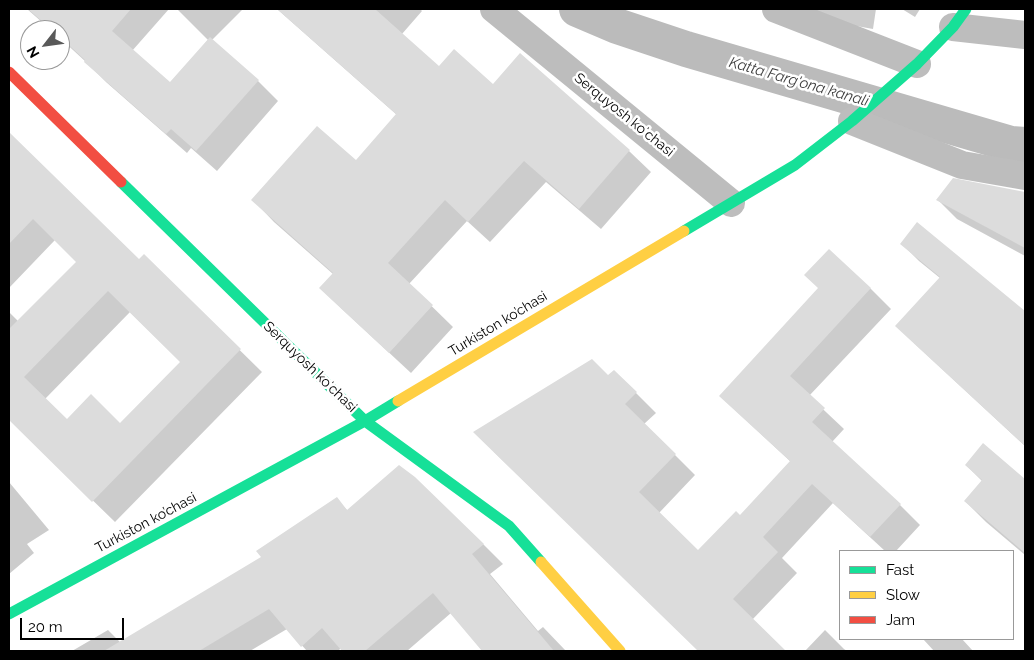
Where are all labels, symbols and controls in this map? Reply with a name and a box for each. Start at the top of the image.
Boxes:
north arrow [20,20,70,70]
text: N [23,43,42,61]
water label: Katta Farg'ona kanali [727,53,871,111]
street label: Serquyosh koʻchasi [571,70,677,160]
street label: Turkiston ko’chasi [446,288,550,360]
street label: Serquyosh koʻchasi [260,318,360,416]
street label: Turkiston ko’chasi [93,489,199,557]
legend [839,550,1014,640]
text: Fast [886,561,914,579]
text: Slow [886,586,920,604]
scale bar [22,608,126,640]
text: Jam [886,611,915,629]
text: 20 m [28,618,63,636]

